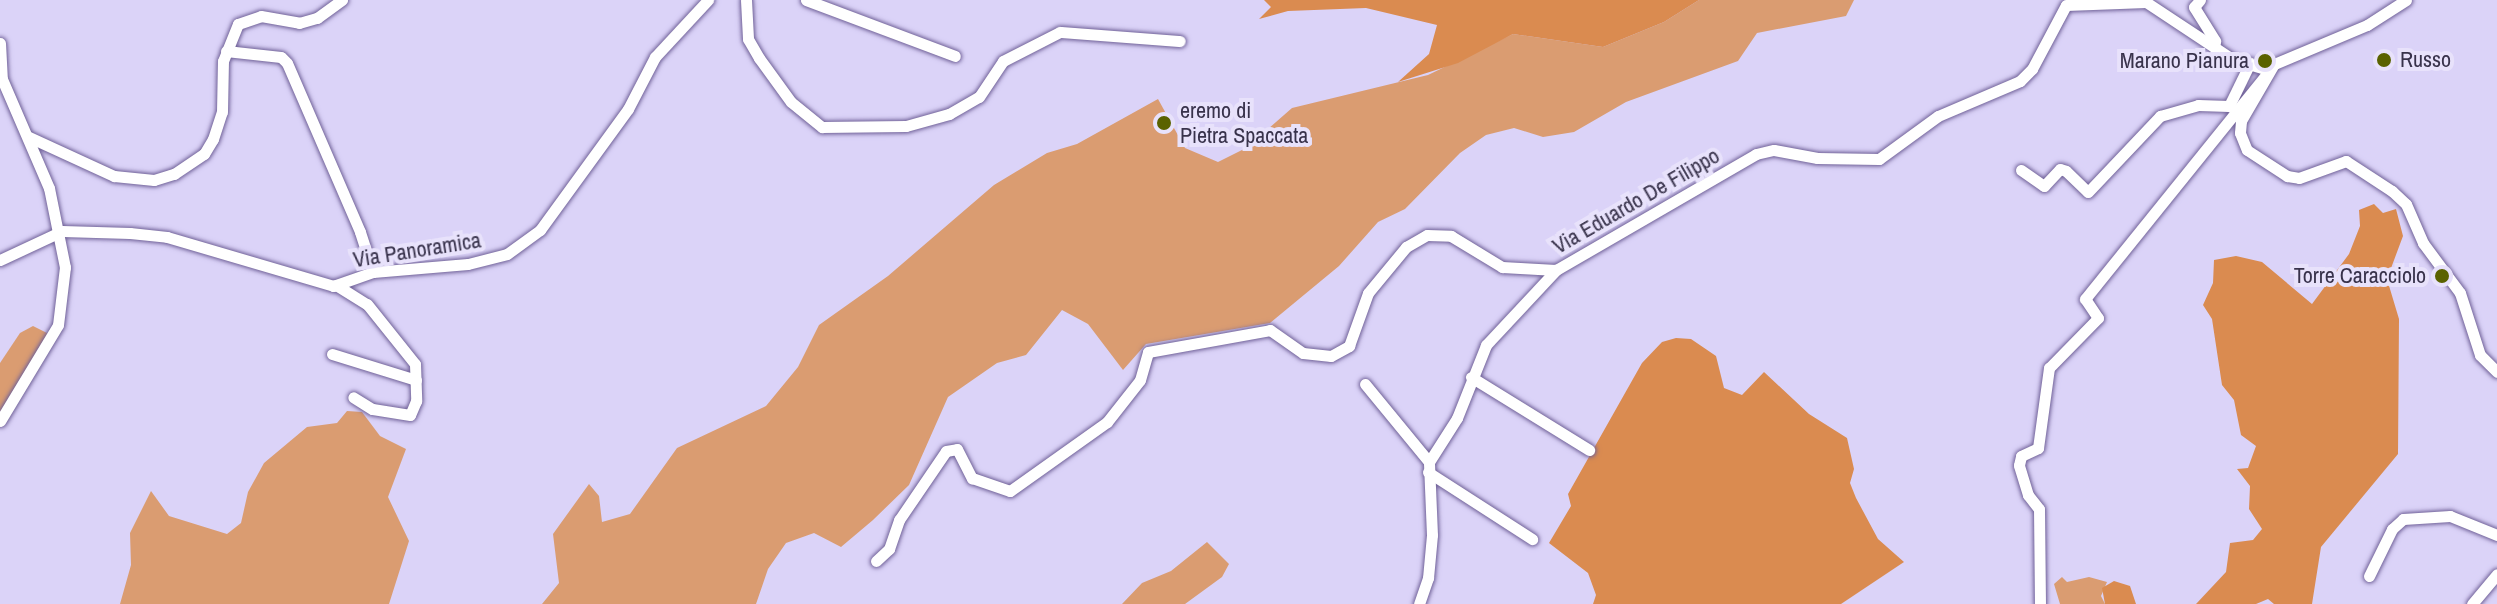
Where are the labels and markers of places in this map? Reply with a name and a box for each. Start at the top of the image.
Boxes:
place label: Russo [2400,47,2451,73]
place label: Marano Pianura [2120,48,2249,74]
marker: Russo [2375,51,2393,69]
marker: Marano Pianura [2256,52,2274,70]
place label: eremo di Pietra Spaccata [1180,97,1308,148]
marker: eremo di Pietra Spaccata [1155,114,1173,132]
place label: Torre Caracciolo [2294,263,2426,289]
marker: Torre Caracciolo [2433,267,2451,285]

